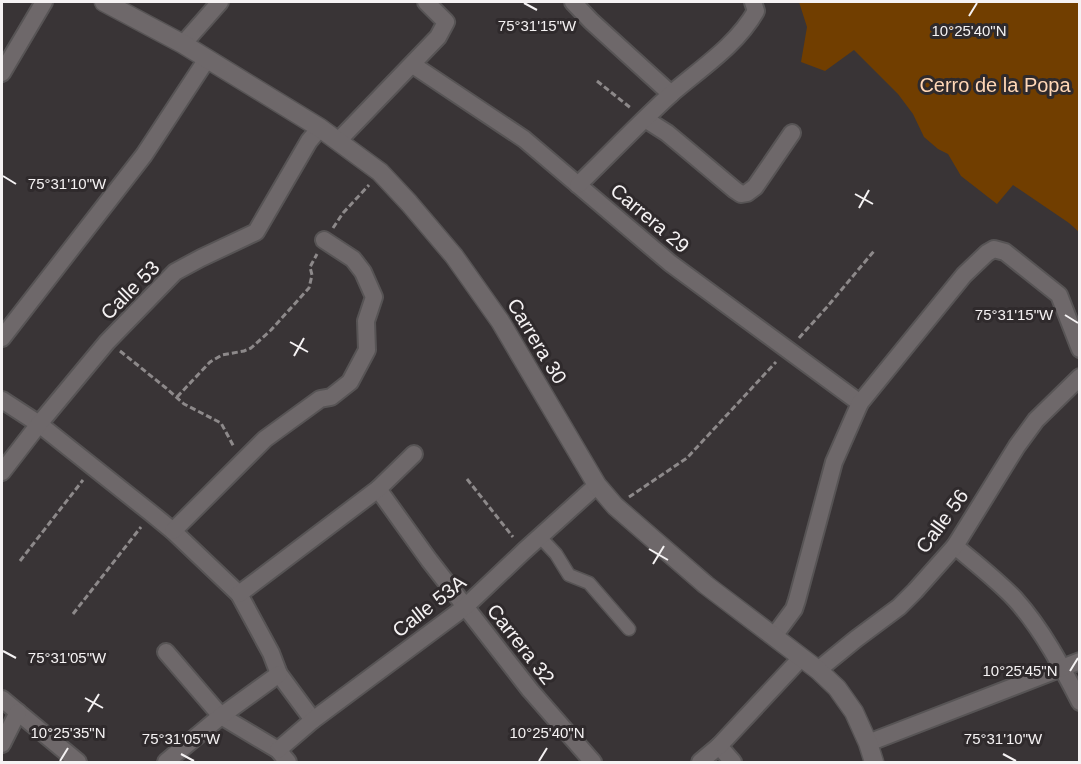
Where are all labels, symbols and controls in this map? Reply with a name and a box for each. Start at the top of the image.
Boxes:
text: 75°31'15"W [498,17,577,34]
text: 10°25'40"N [931,22,1007,39]
park label: Cerro de la Popa [919,74,1071,96]
text: 75°31'10"W [28,175,107,192]
street label: Carrera 29 [606,179,694,257]
street label: Calle 53 [96,256,164,324]
street label: Carrera 30 [503,294,571,388]
text: 75°31'15"W [975,306,1054,323]
street label: Calle 56 [912,485,972,557]
street label: Calle 53A [388,570,470,641]
street label: Carrera 32 [483,600,559,688]
text: 75°31'05"W [28,649,107,666]
text: 10°25'45"N [982,662,1058,679]
text: 10°25'35"N [30,724,106,741]
text: 10°25'40"N [509,724,585,741]
text: 75°31'05"W [142,730,221,747]
text: 75°31'10"W [964,730,1043,747]

